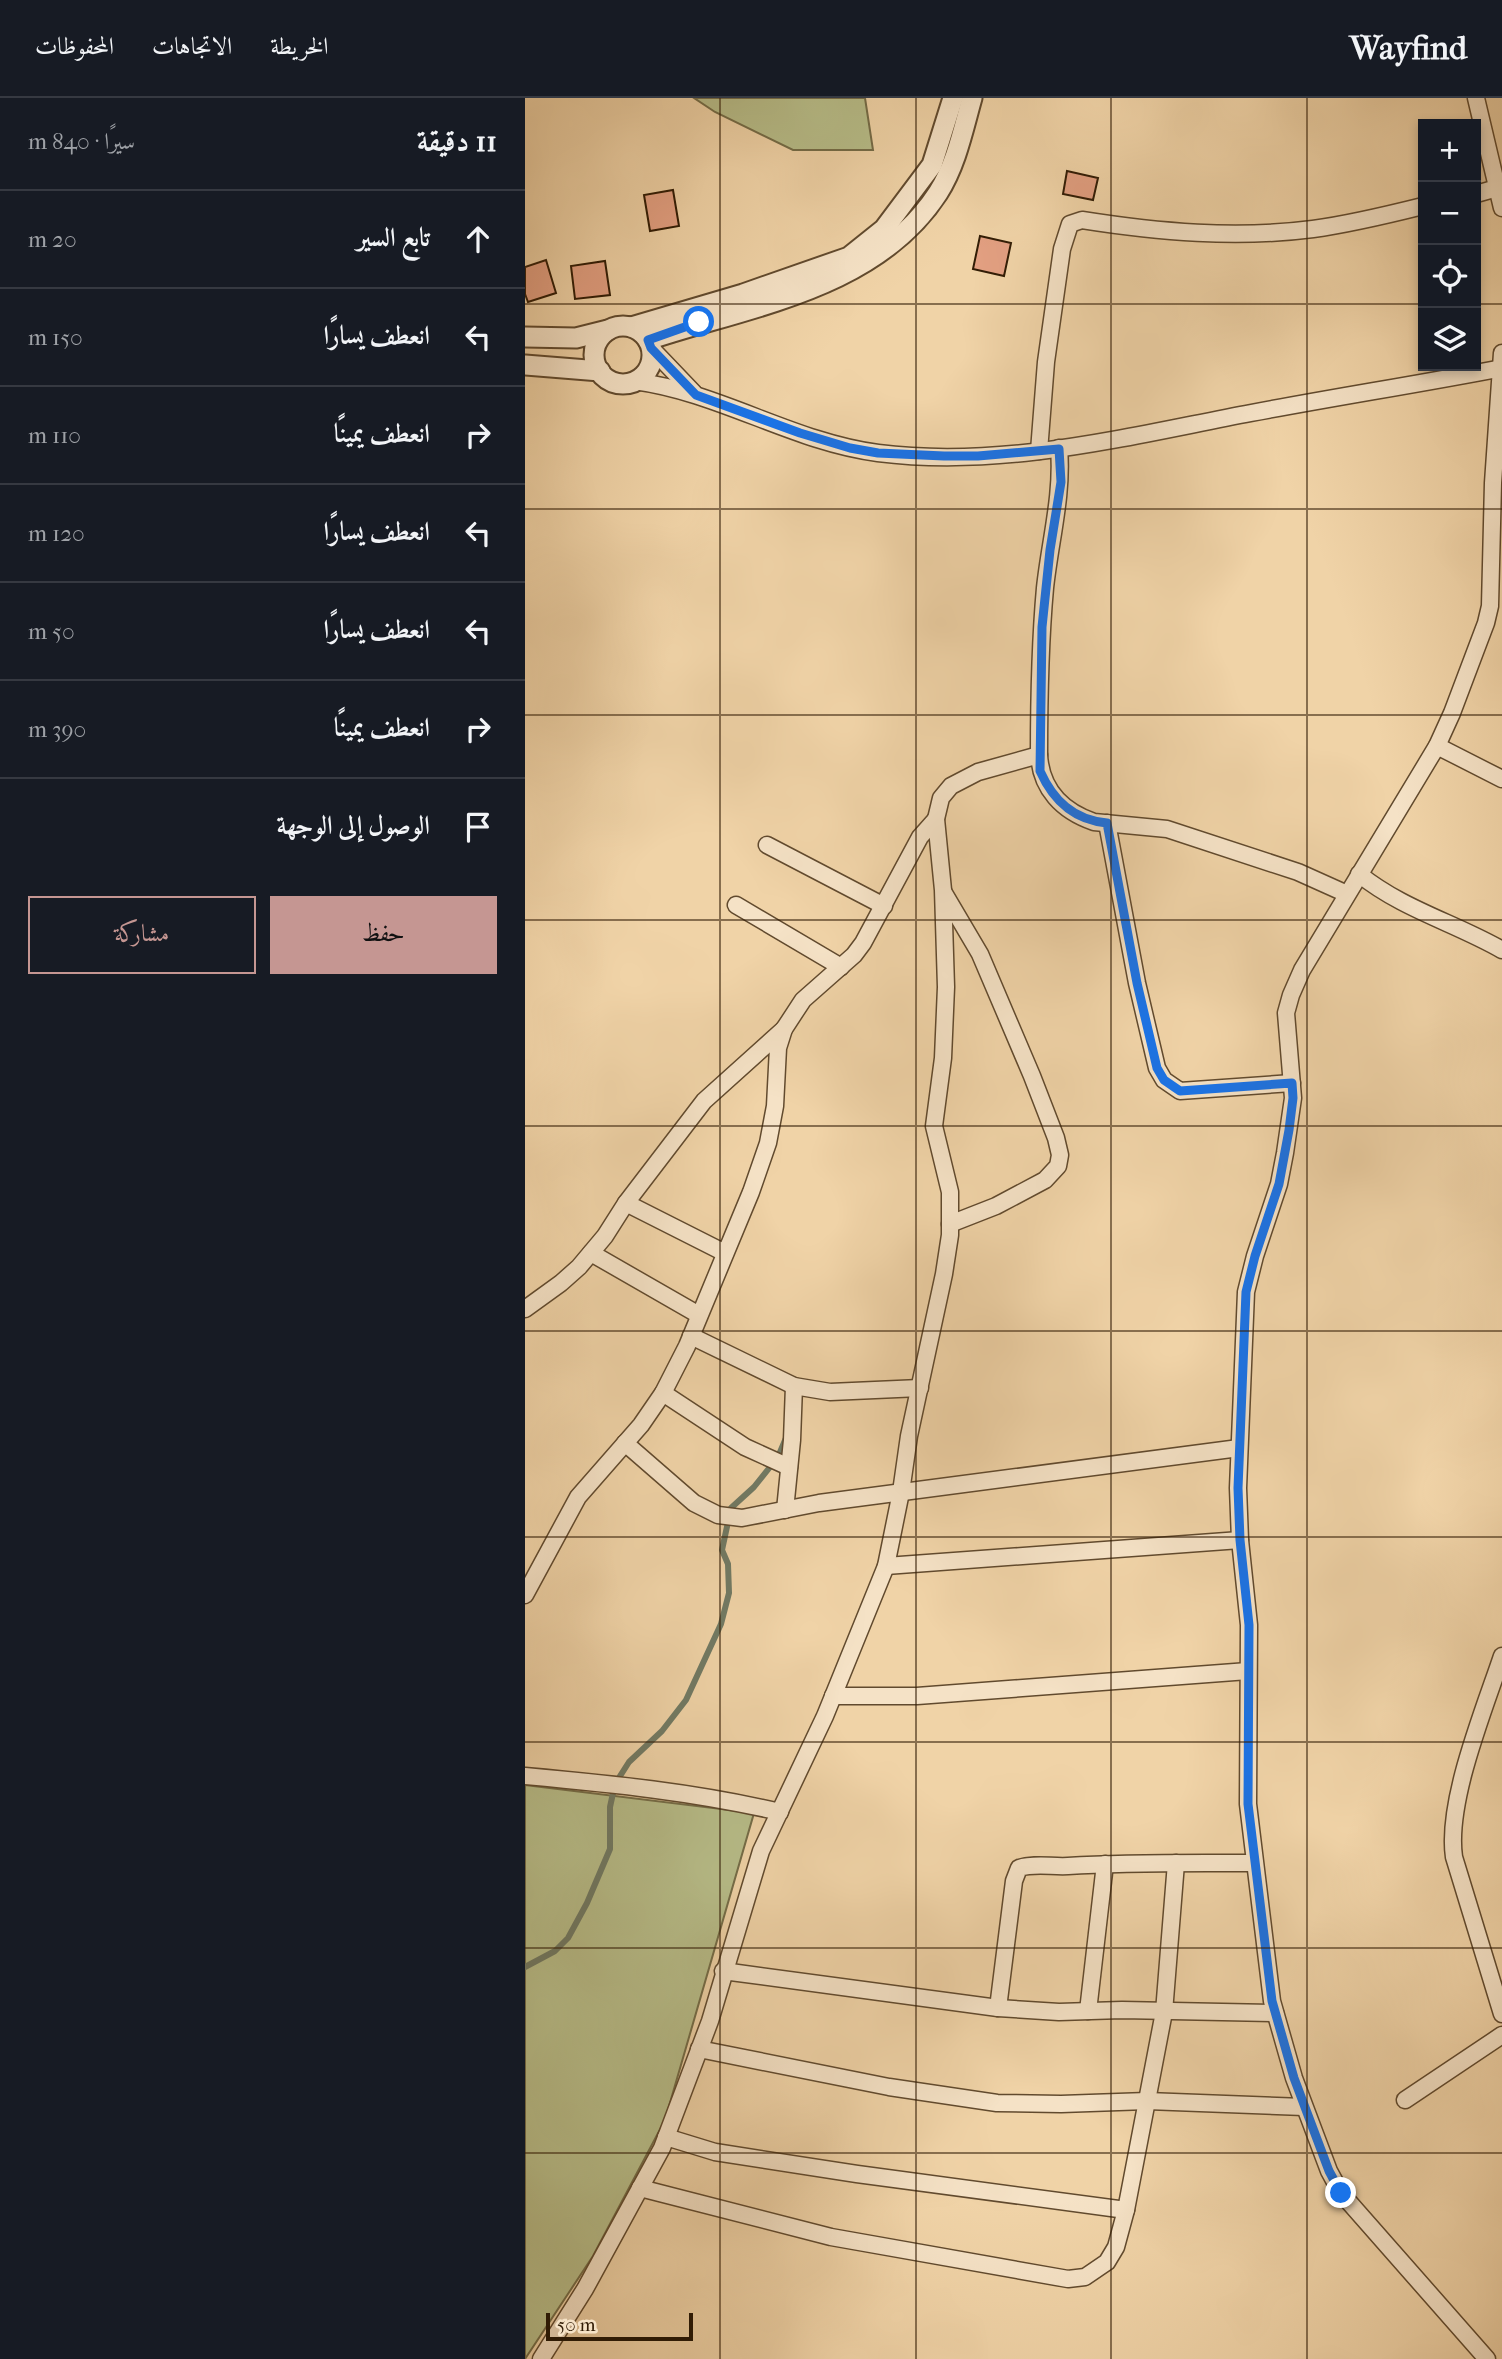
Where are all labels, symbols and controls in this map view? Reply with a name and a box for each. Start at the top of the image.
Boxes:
text: Wayfind [1349,29,1467,68]
text: المحفوظات [35,32,114,60]
text: الاتجاهات [152,32,232,60]
text: الخريطة [270,32,329,60]
map controls [1418,119,1481,371]
button: + [1418,119,1481,182]
text: 11 دقيقة [417,124,497,159]
text: سيرًا · 840 m [28,128,135,155]
button: − [1418,182,1481,245]
icon: ahead [459,220,497,258]
text: تابع السير [357,222,430,253]
text: 20 m [28,226,77,253]
button: locate [1418,245,1481,308]
route start [683,306,714,337]
button: layers [1418,308,1481,371]
icon: left [459,318,497,356]
text: انعطف يسارًا [323,320,430,351]
text: 150 m [28,324,83,351]
icon: right [459,416,497,454]
text: انعطف يمينًا [334,418,430,449]
text: 110 m [28,422,81,449]
icon: left [459,514,497,552]
text: انعطف يسارًا [323,516,430,547]
text: 120 m [28,520,85,547]
icon: left [459,612,497,650]
text: انعطف يسارًا [323,614,430,645]
text: 50 m [28,618,75,645]
icon: right [459,710,497,748]
text: انعطف يمينًا [334,712,430,743]
text: 390 m [28,716,86,743]
icon: arrive [459,808,497,846]
text: الوصول إلى الوجهة [276,810,430,841]
button: مشاركة [28,896,256,974]
button: حفظ [270,896,497,974]
route end [1325,2177,1356,2208]
scale bar [546,2310,693,2342]
text: 50 m [557,2314,596,2336]

